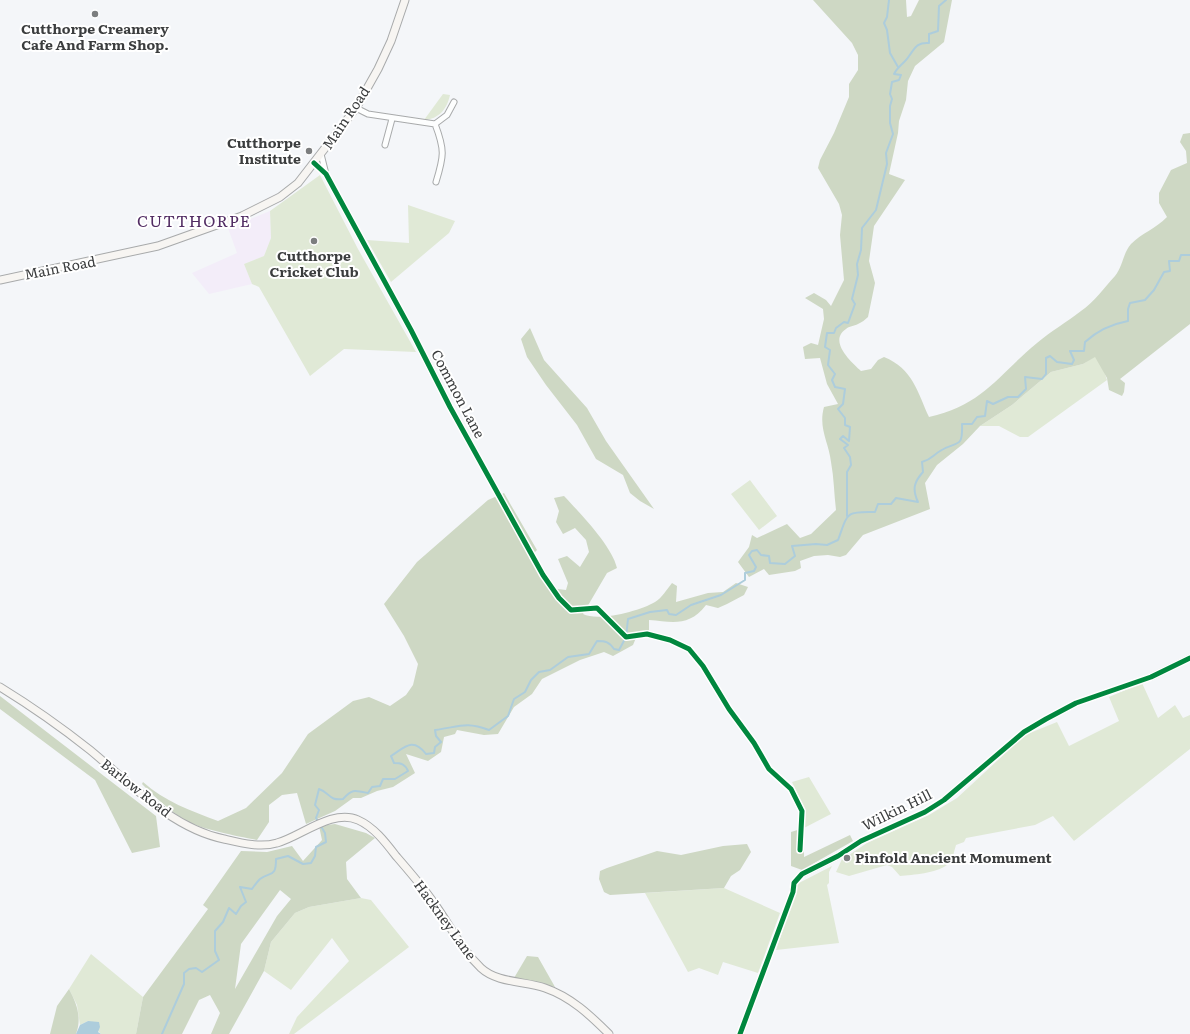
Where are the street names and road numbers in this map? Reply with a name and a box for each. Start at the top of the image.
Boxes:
street label: Main Road [317,82,374,153]
street label: Main Road [23,250,97,284]
street label: Common Lane [427,346,491,441]
street label: Barlow Road [97,753,176,821]
street label: Wilkin Hill [858,783,935,835]
street label: Hackney Lane [410,875,482,963]

